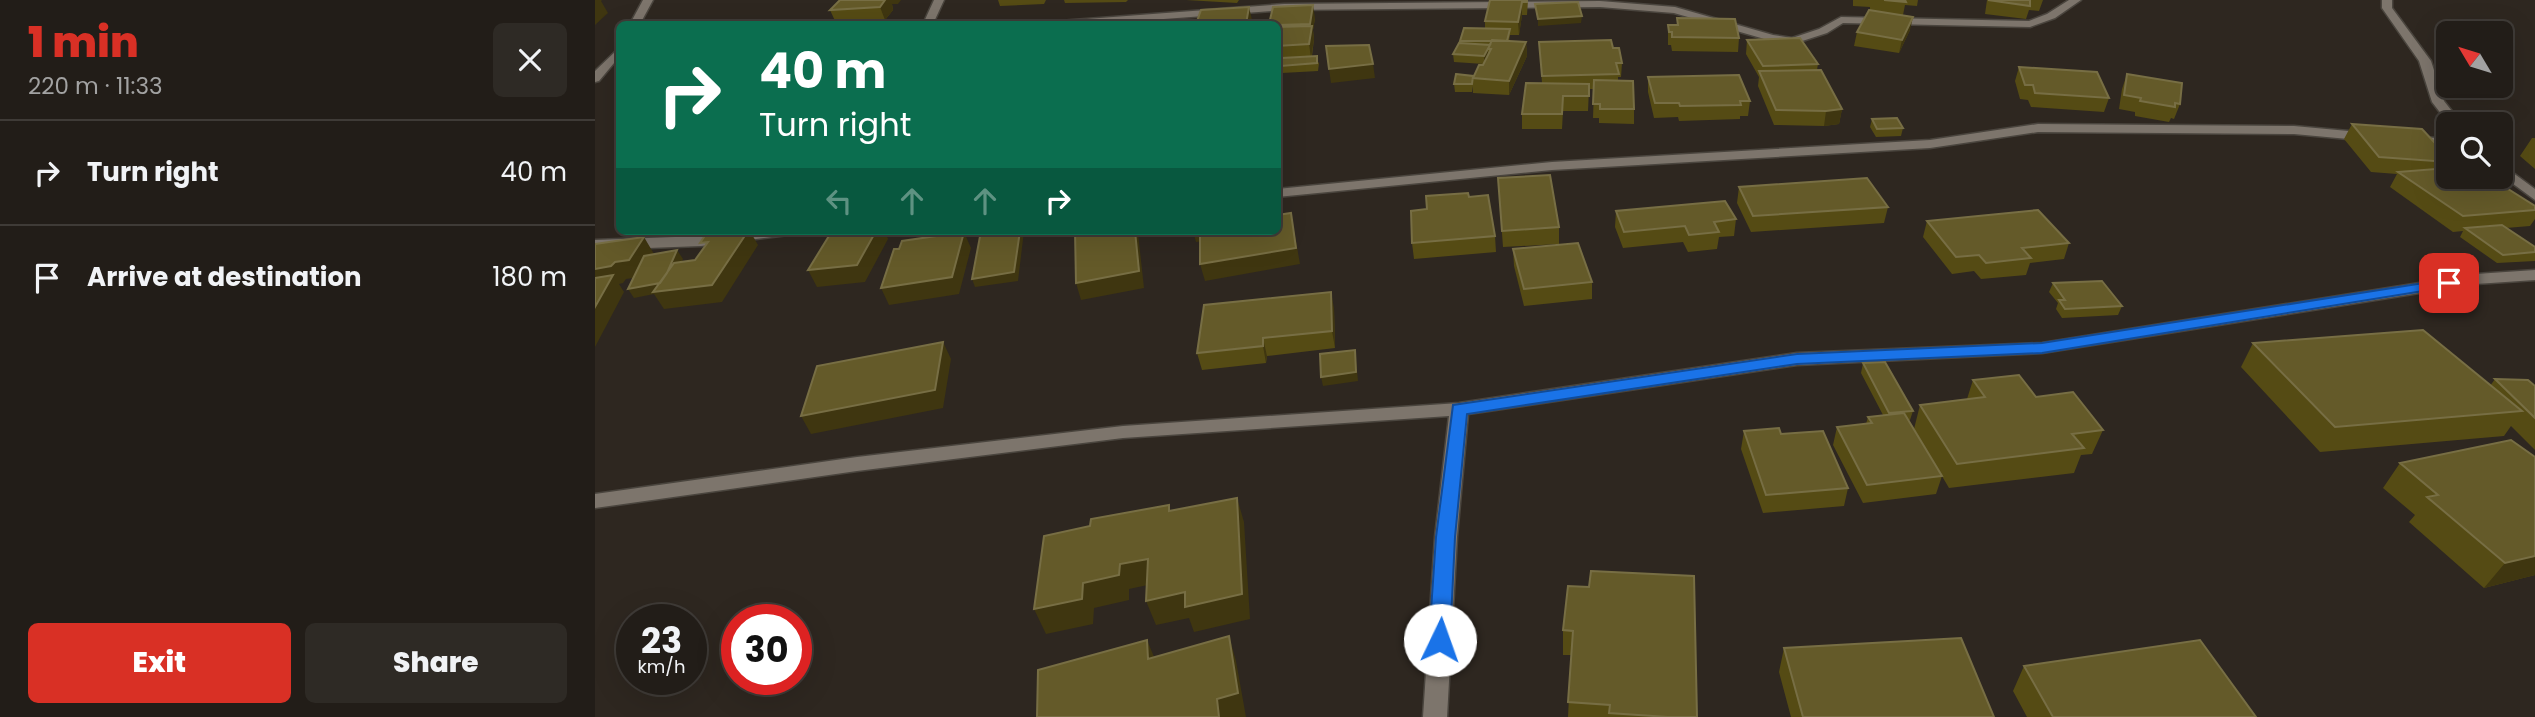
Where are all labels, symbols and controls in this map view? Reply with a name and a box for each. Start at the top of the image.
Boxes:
text: 1 min [28,13,139,72]
north arrow [2436,21,2513,98]
map controls [2436,21,2513,189]
button: close [493,23,567,97]
text: 40 m [759,37,886,105]
icon: right [644,49,735,140]
text: 220 m · 11:33 [28,70,163,102]
text: Turn right [759,102,911,147]
button: search [2436,112,2513,189]
icon: right [28,154,66,192]
text: Turn right [87,154,219,190]
text: 40 m [501,154,567,190]
icon: left [820,182,858,220]
icon: ahead [893,182,931,220]
icon: ahead [966,182,1004,220]
icon: right [1039,182,1077,220]
pin [2419,253,2479,313]
icon: arrive [28,259,66,297]
text: Arrive at destination [87,259,362,295]
text: 180 m [492,259,567,295]
icon: arrive [2430,264,2468,302]
position arrow [1403,603,1477,677]
speed limit sign: 30 [721,604,812,695]
text: 23 [641,616,682,665]
button: Exit [28,623,291,703]
button: Share [305,623,567,703]
text: km/h [638,654,685,679]

